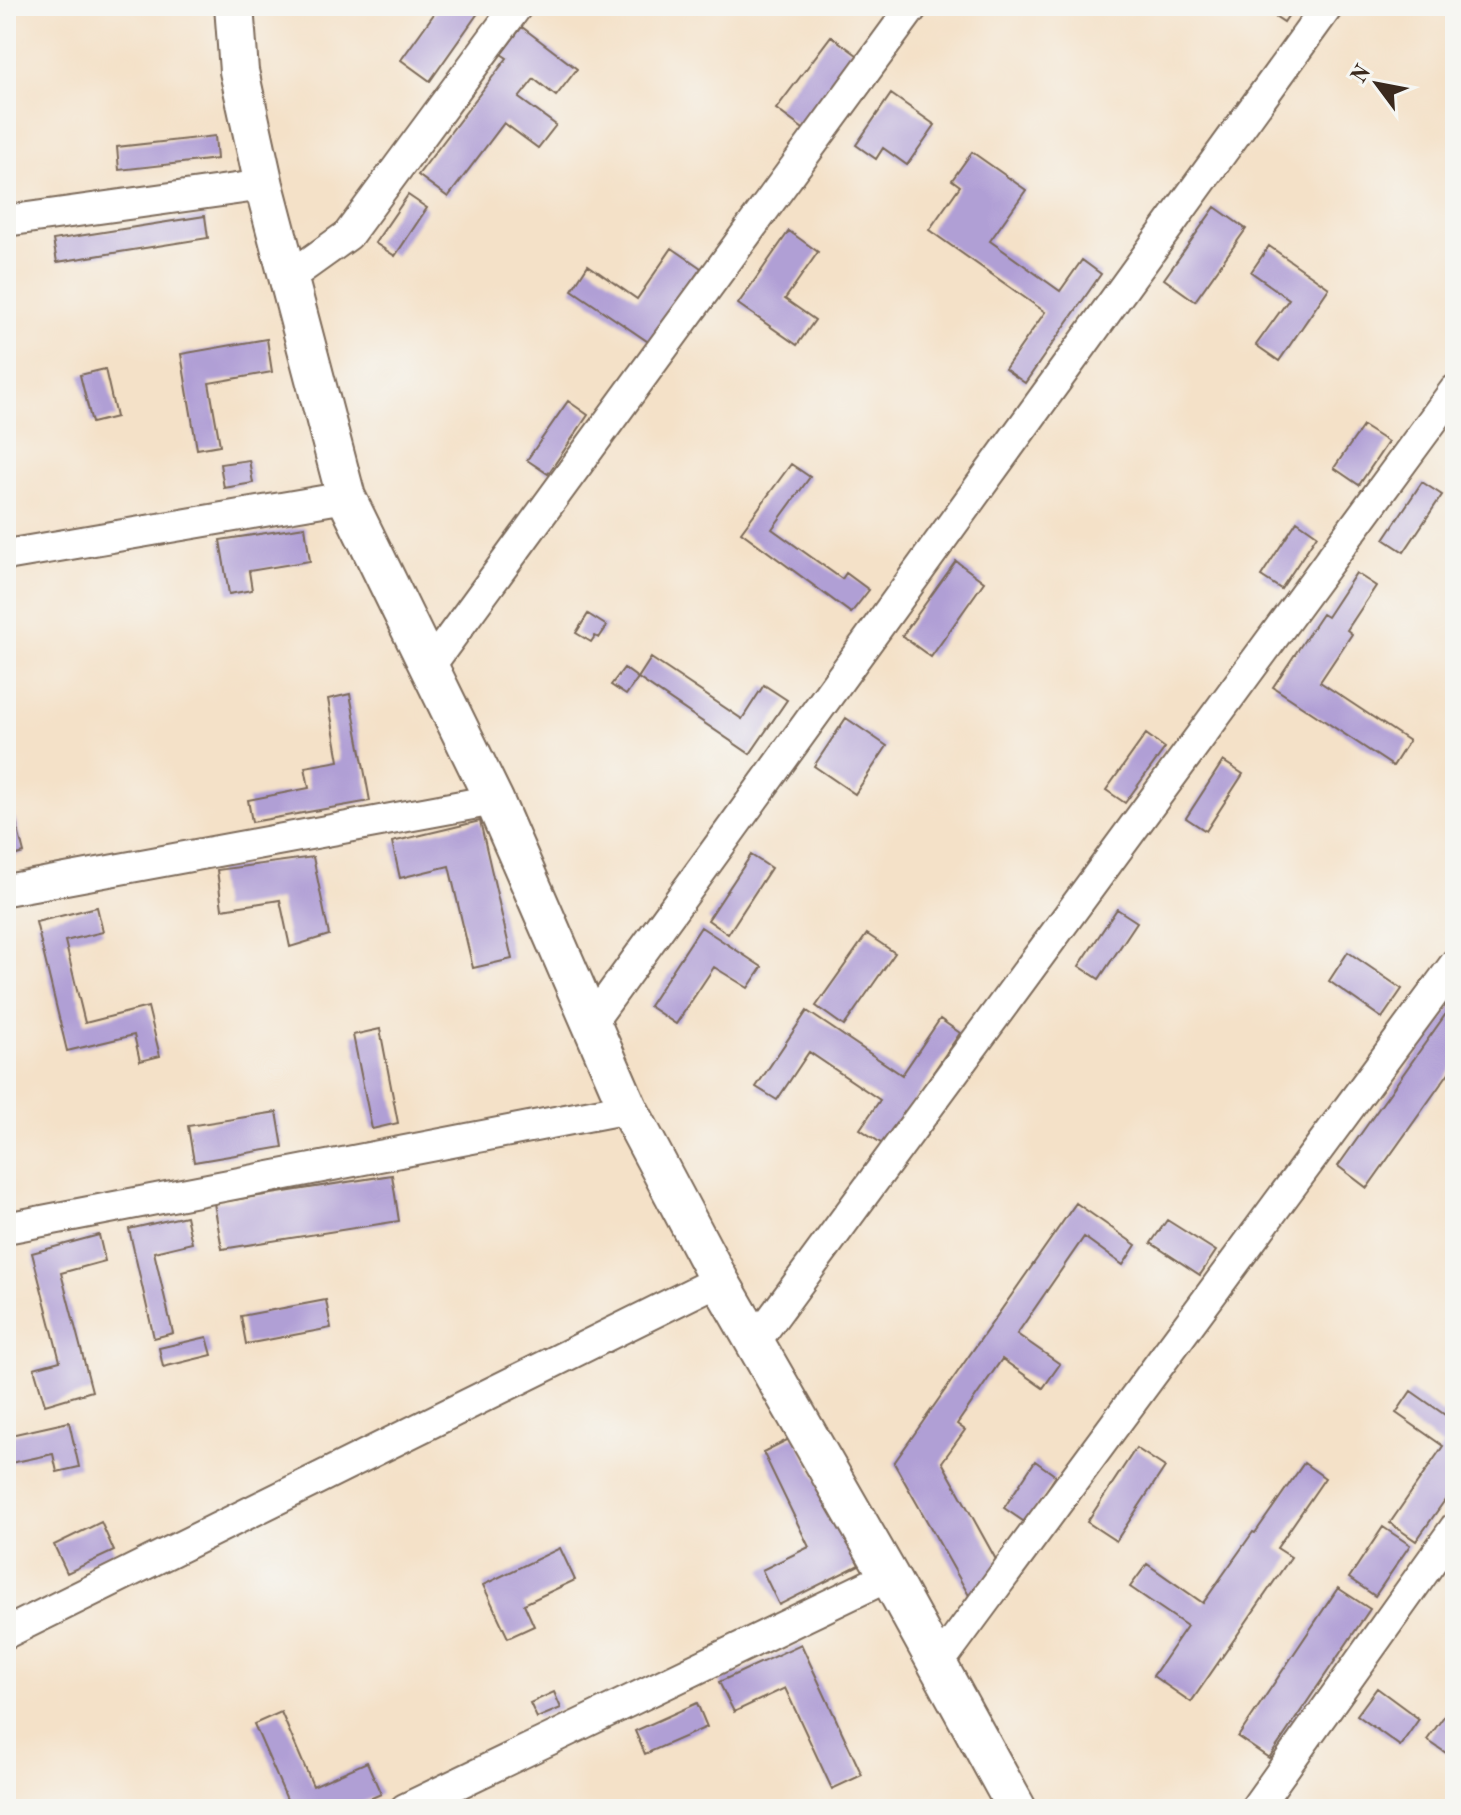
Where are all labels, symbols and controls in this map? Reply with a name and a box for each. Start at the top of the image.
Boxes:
north arrow [1337,44,1417,124]
text: N [1348,61,1376,87]

